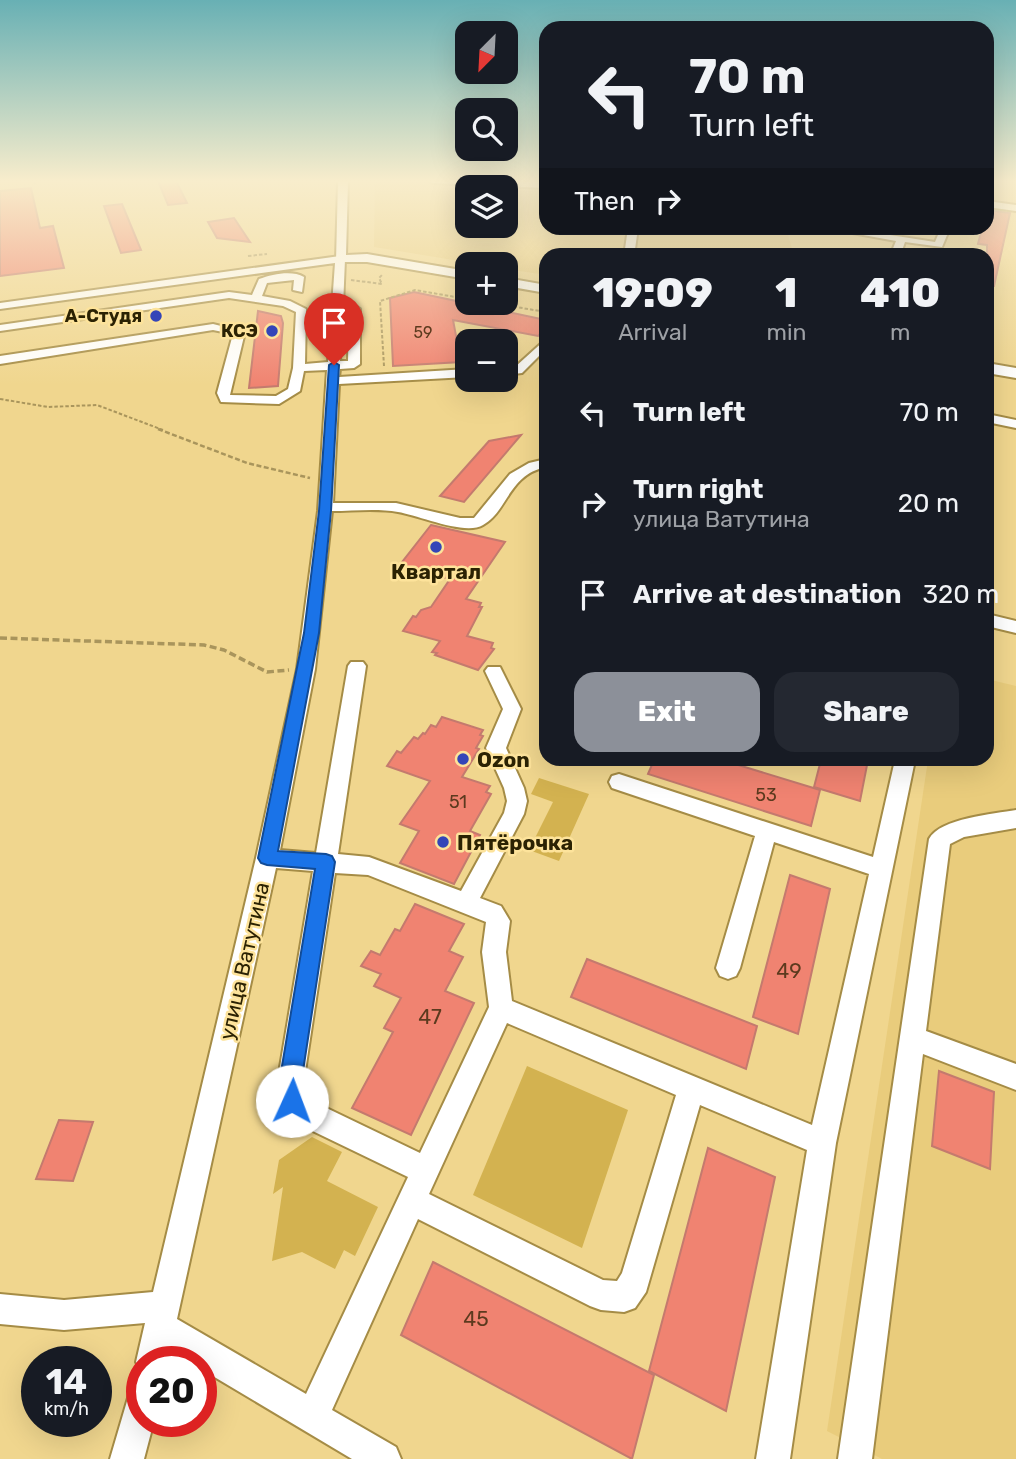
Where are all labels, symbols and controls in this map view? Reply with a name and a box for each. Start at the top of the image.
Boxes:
north arrow [455,21,518,84]
map controls [455,21,518,392]
text: 70 m [689,47,806,105]
icon: left [574,49,665,140]
button: search [455,98,518,161]
text: Turn left [689,106,814,144]
button: layers [455,175,518,238]
icon: right [649,182,687,220]
text: Then [574,186,635,217]
button: + [455,252,518,315]
text: 19:09 [593,268,713,318]
text: 1 [775,268,797,318]
text: 410 [860,268,940,318]
pin [304,293,364,365]
icon: arrive [315,304,353,342]
place label: А-Студя [65,305,142,327]
marker: А-Студя [148,308,164,324]
text: Arrival [618,318,687,346]
text: min [766,318,806,346]
text: m [890,318,910,346]
place label: КСЭ [221,320,258,342]
marker: КСЭ [264,323,280,339]
house number: 59 [414,323,433,342]
button: − [455,329,518,392]
icon: left [574,394,612,432]
text: Turn left [633,397,745,428]
text: 70 m [900,397,959,428]
text: Turn right [633,474,763,505]
icon: right [574,485,612,523]
text: 20 m [898,488,959,519]
text: улица Ватутина [633,505,810,533]
marker: Квартал [428,539,444,555]
place label: Квартал [391,559,481,584]
icon: arrive [574,576,612,614]
text: Arrive at destination [633,579,901,610]
text: 320 m [922,579,999,610]
button: Exit [574,672,760,752]
button: Share [774,672,959,752]
place label: Ozon [477,747,530,772]
marker: Ozon [455,751,471,767]
house number: 53 [755,784,777,806]
house number: 51 [449,791,467,813]
place label: Пятёрочка [457,830,573,855]
marker: Пятёрочка [435,834,451,850]
street label: улица Ватутина [214,880,274,1042]
house number: 49 [776,958,802,983]
house number: 47 [418,1004,442,1029]
position arrow [255,1064,329,1138]
house number: 45 [463,1306,489,1331]
speed limit sign: 20 [126,1346,217,1437]
text: 14 [46,1361,87,1403]
text: km/h [44,1398,89,1420]

